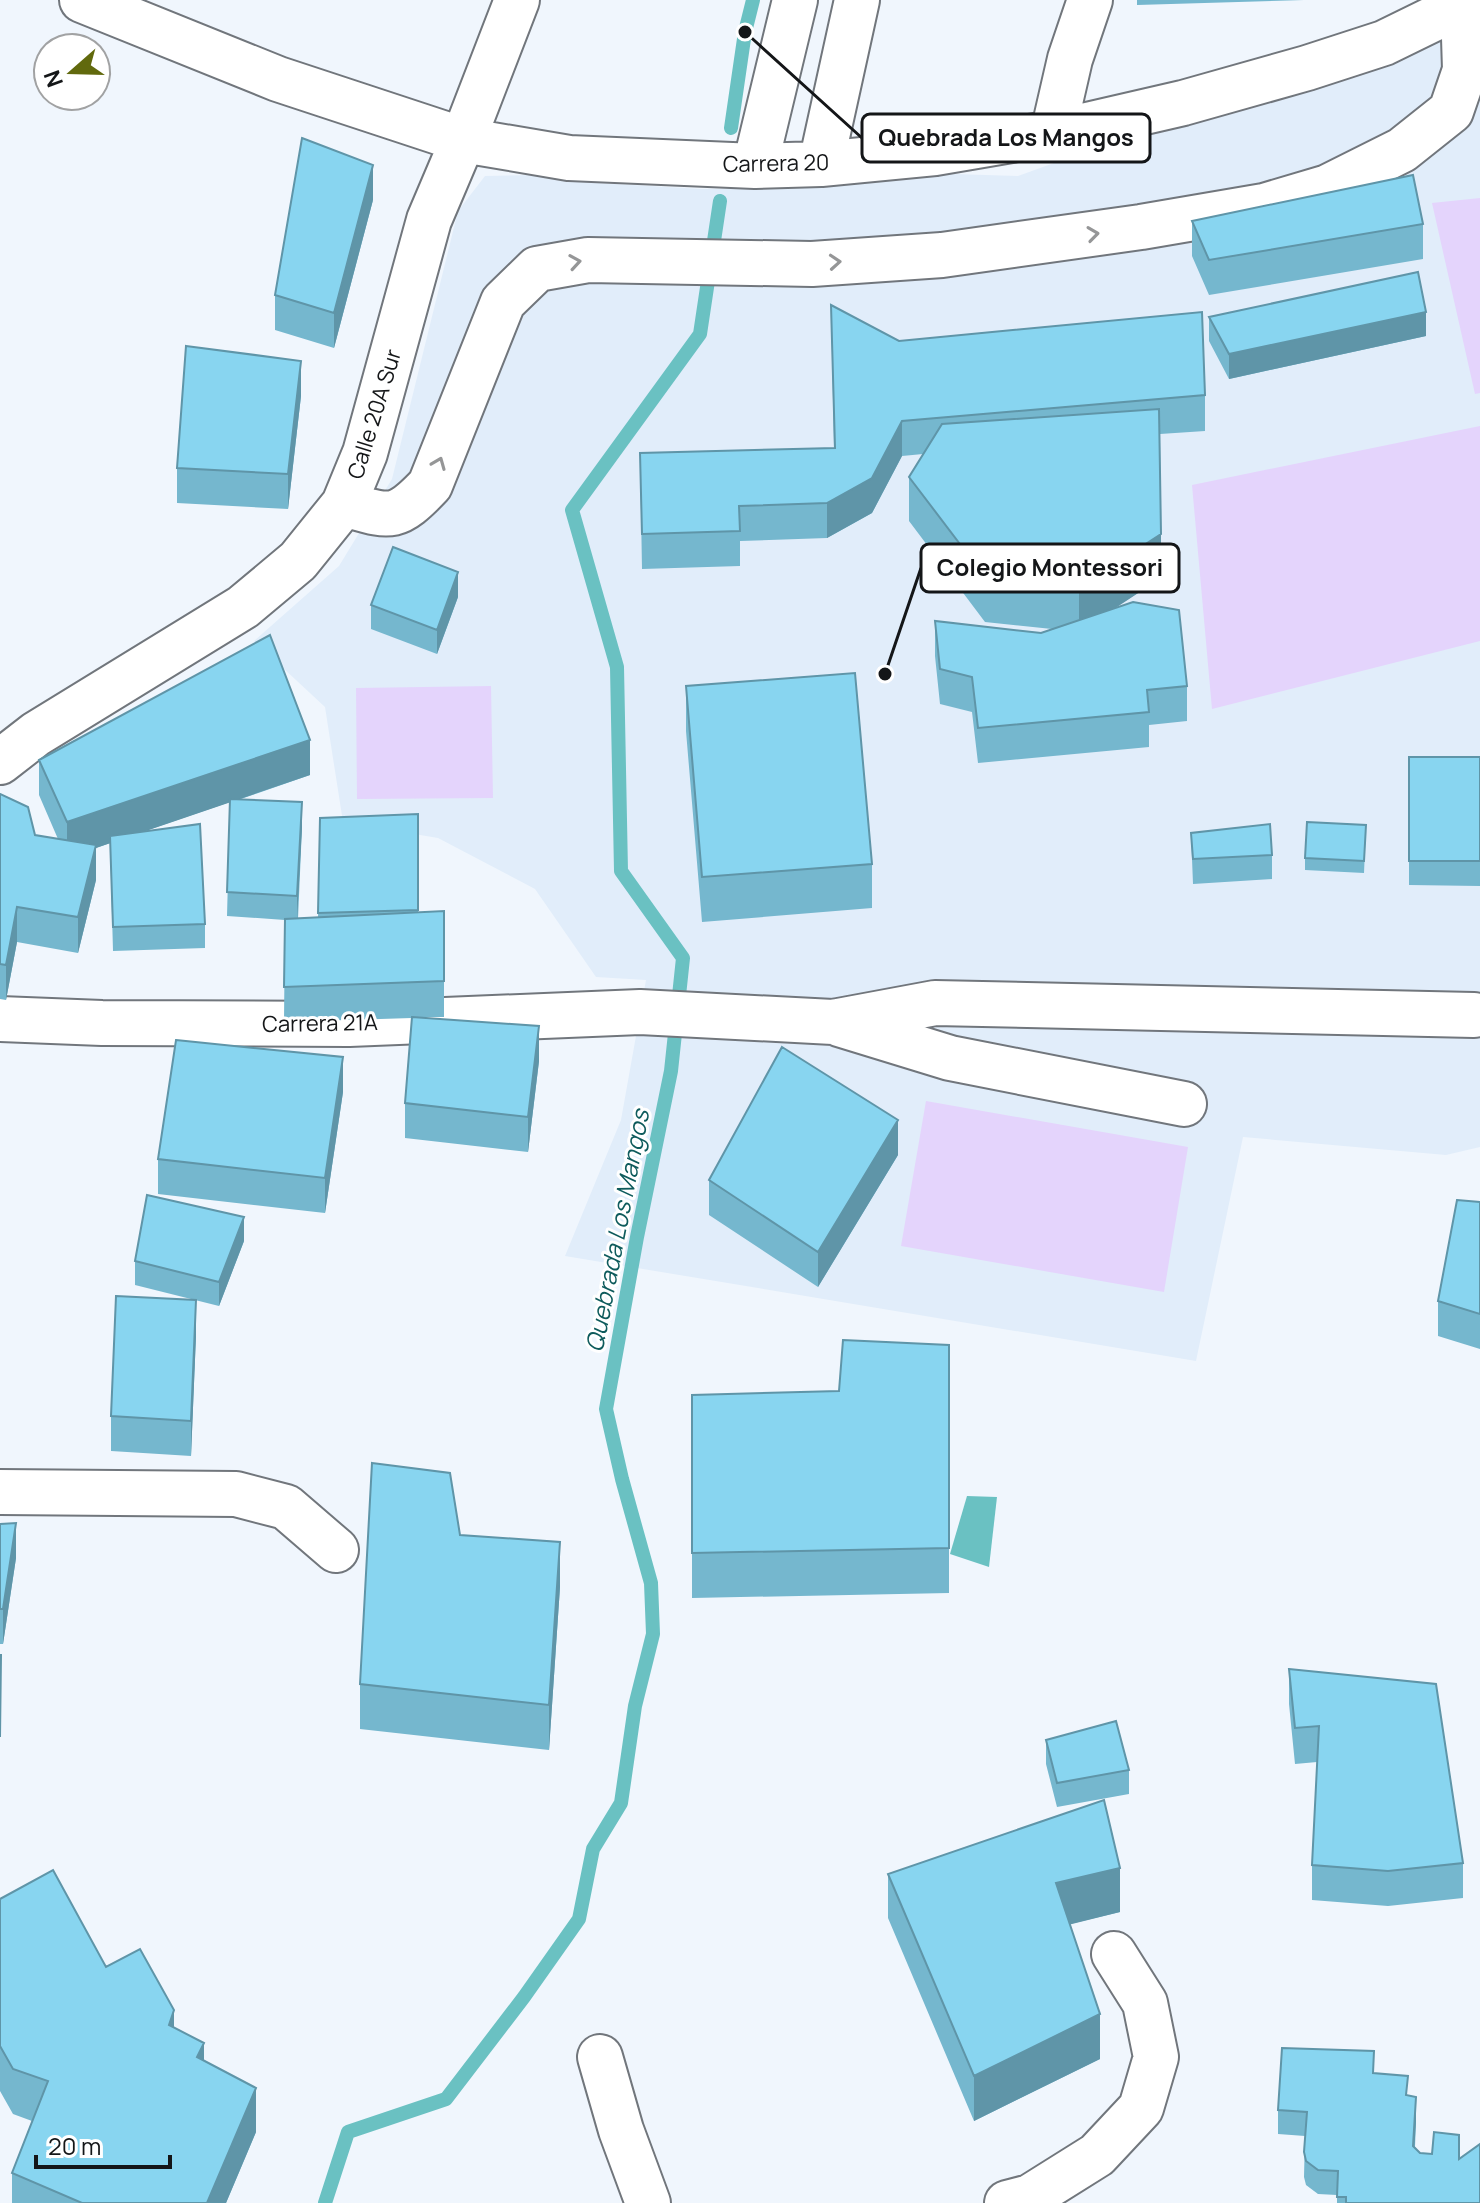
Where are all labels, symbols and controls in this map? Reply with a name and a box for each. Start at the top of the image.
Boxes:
north arrow [32,32,112,112]
text: N [36,66,70,91]
callout: Quebrada Los Mangos [862,114,1150,162]
text: Quebrada Los Mangos [878,120,1134,153]
street label: Carrera 20 [722,147,830,179]
one-way arrow [1086,226,1100,243]
one-way arrow [568,254,582,271]
one-way arrow [829,254,842,271]
street label: Calle 20A Sur [340,345,408,483]
one-way arrow [429,457,446,471]
callout: Colegio Montessori [921,544,1179,592]
text: Colegio Montessori [937,550,1163,583]
street label: Carrera 21A [262,1007,378,1039]
water label: Quebrada Los Mangos [577,1104,657,1355]
scale bar [36,2119,170,2169]
text: 20 m [48,2129,101,2162]

